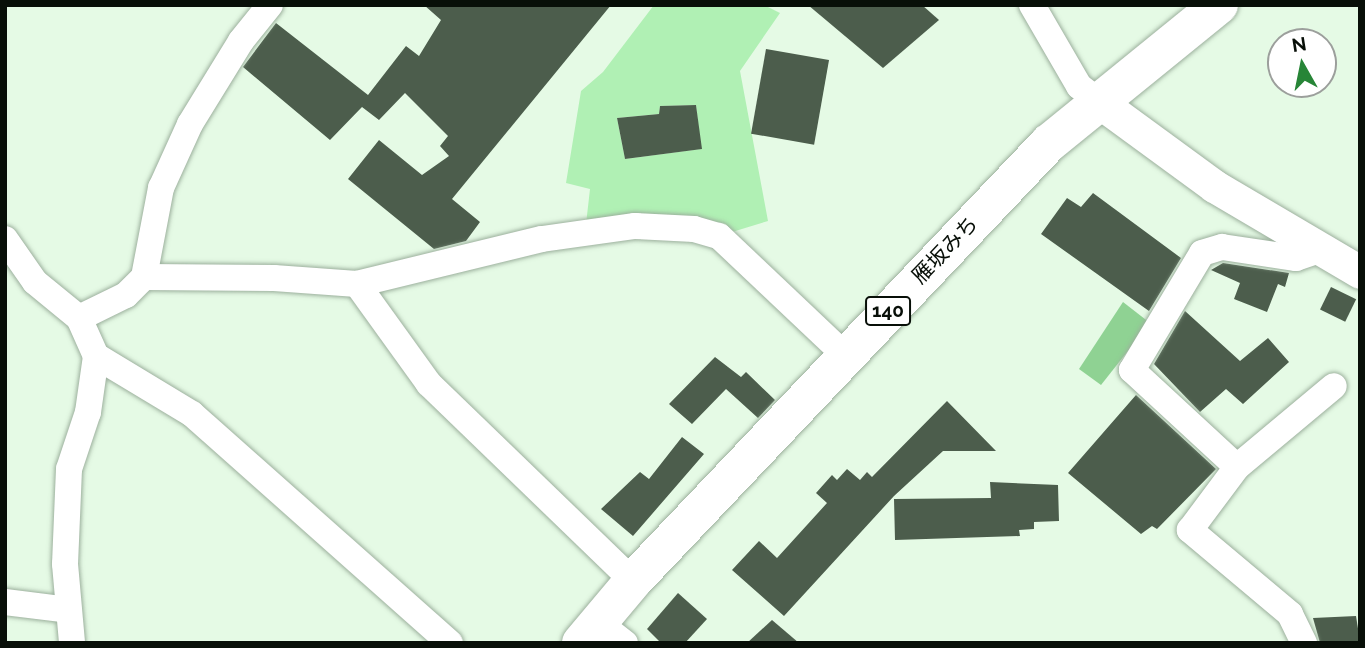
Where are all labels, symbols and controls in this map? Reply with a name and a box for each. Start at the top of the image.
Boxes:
north arrow [1267,28,1337,98]
text: N [1290,32,1308,56]
street label: 雁坂みち [907,211,983,289]
road number: 140 [864,296,912,326]

